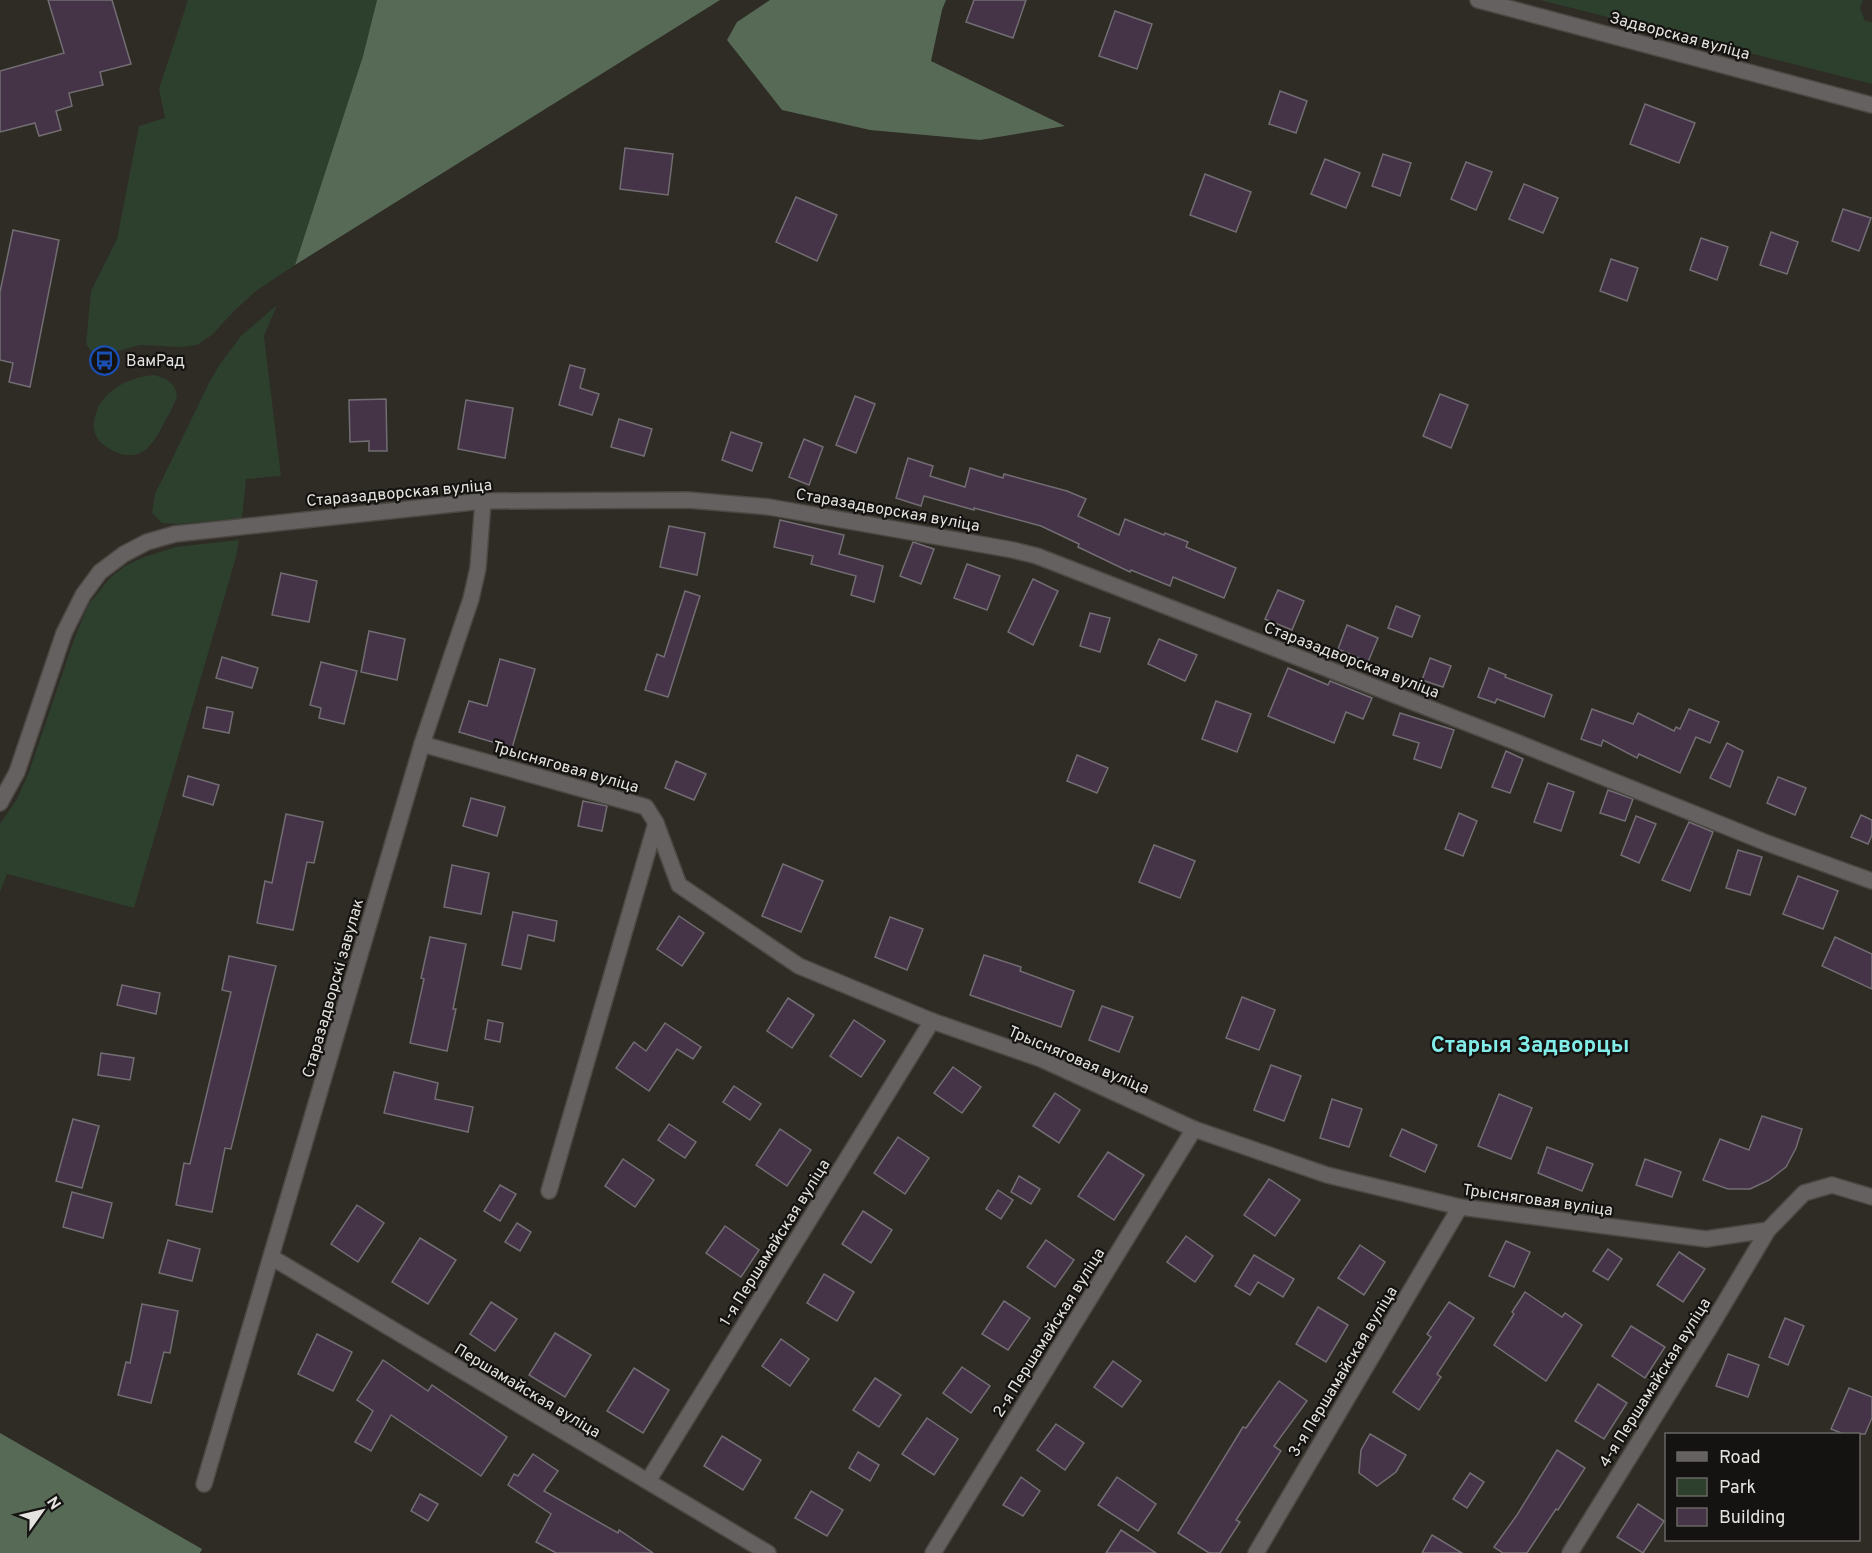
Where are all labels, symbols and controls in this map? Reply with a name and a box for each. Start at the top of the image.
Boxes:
street label: Задворская вуліца [1607,9,1752,65]
bus stop icon: ВамРад [89,344,121,376]
place label: ВамРад [126,352,185,372]
street label: Старазадворская вуліца [305,476,493,512]
street label: Старазадворская вуліца [794,485,981,537]
street label: Старазадворская вуліца [1261,618,1442,704]
street label: Трысняговая вуліца [490,737,641,798]
street label: Старазадворскі завулак [299,897,369,1080]
street label: Трысняговая вуліца [1005,1022,1152,1100]
district label: Старыя Задворцы [1431,1033,1629,1060]
street label: 1-я Першамайская вуліца [716,1156,835,1330]
street label: Трысняговая вуліца [1461,1181,1614,1221]
street label: 2-я Першамайская вуліца [989,1245,1110,1421]
street label: 3-я Першамайская вуліца [1285,1283,1403,1461]
street label: 4-я Першамайская вуліца [1595,1295,1716,1471]
street label: Першамайская вуліца [450,1340,604,1443]
legend [1665,1433,1860,1541]
text: Road [1719,1447,1761,1470]
text: Park [1719,1477,1756,1500]
north arrow [12,1481,72,1541]
text: N [41,1493,64,1514]
text: Building [1719,1507,1785,1530]

